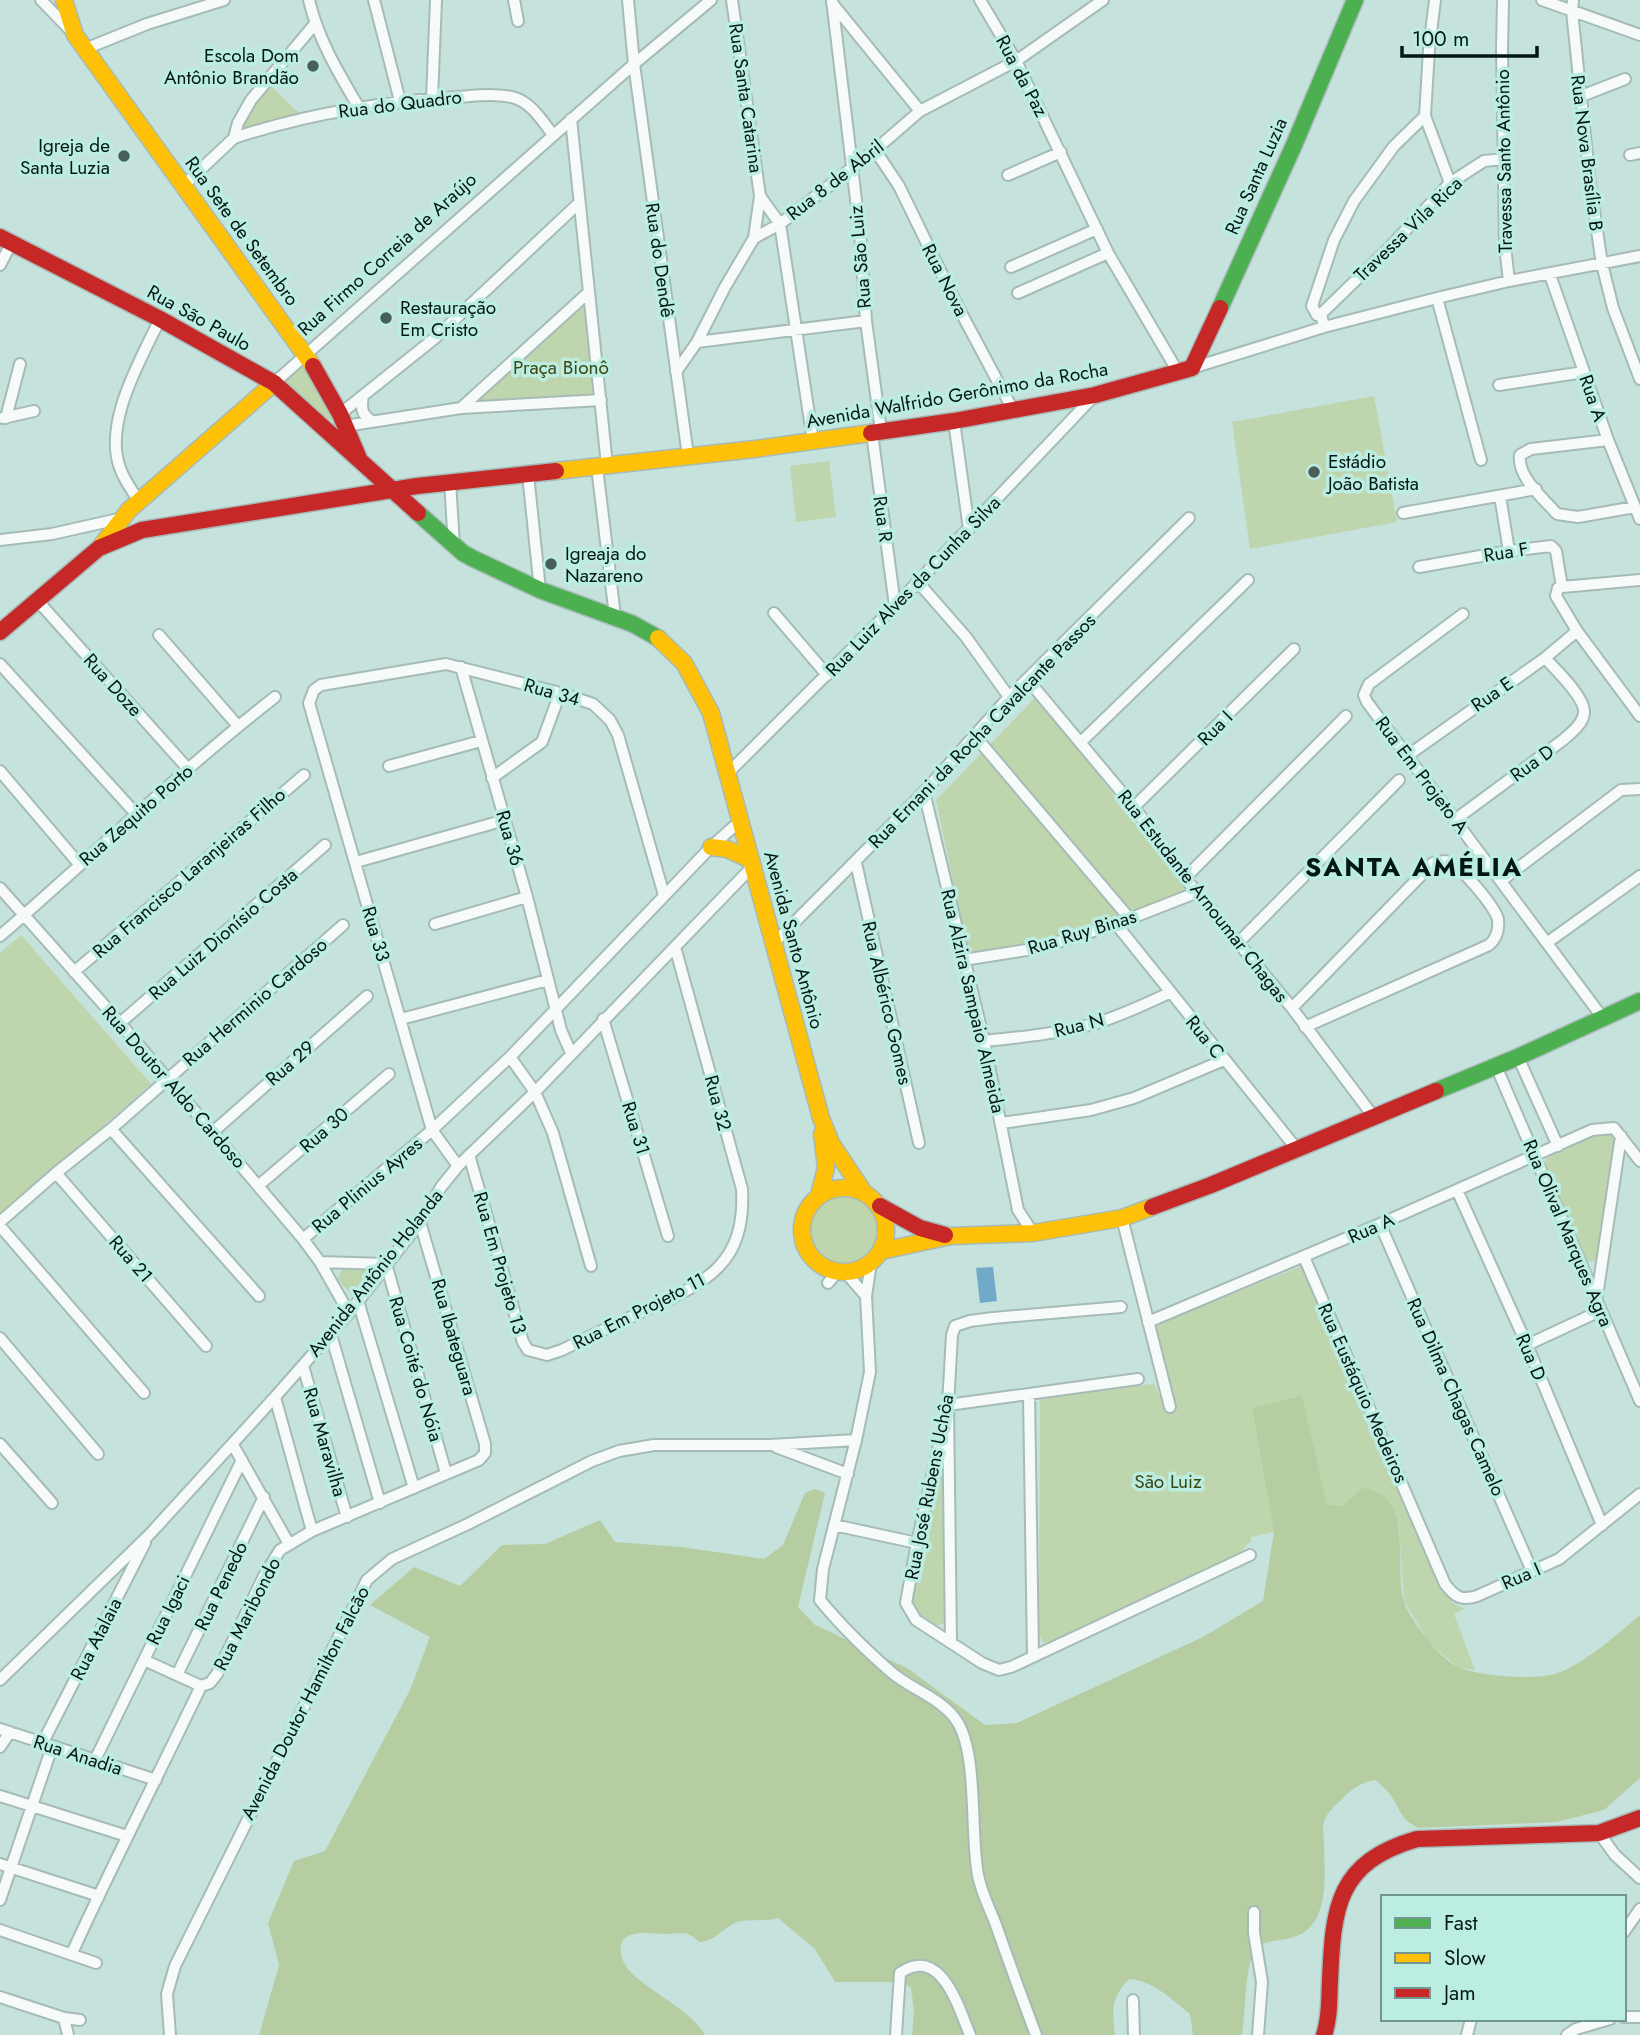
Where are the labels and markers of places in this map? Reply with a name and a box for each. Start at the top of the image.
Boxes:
place label: Escola Dom Antônio Brandão [164,42,299,91]
marker: Escola Dom Antônio Brandão [305,58,321,74]
place label: Igreja de Santa Luzia [20,132,110,181]
marker: Igreja de Santa Luzia [116,148,132,164]
place label: Restauração Em Cristo [400,294,496,343]
marker: Restauração Em Cristo [378,310,394,326]
place label: Estádio João Batista [1325,448,1419,497]
marker: Estádio João Batista [1306,464,1322,480]
place label: Igreaja do Nazareno [565,540,646,589]
marker: Igreaja do Nazareno [543,556,559,572]

